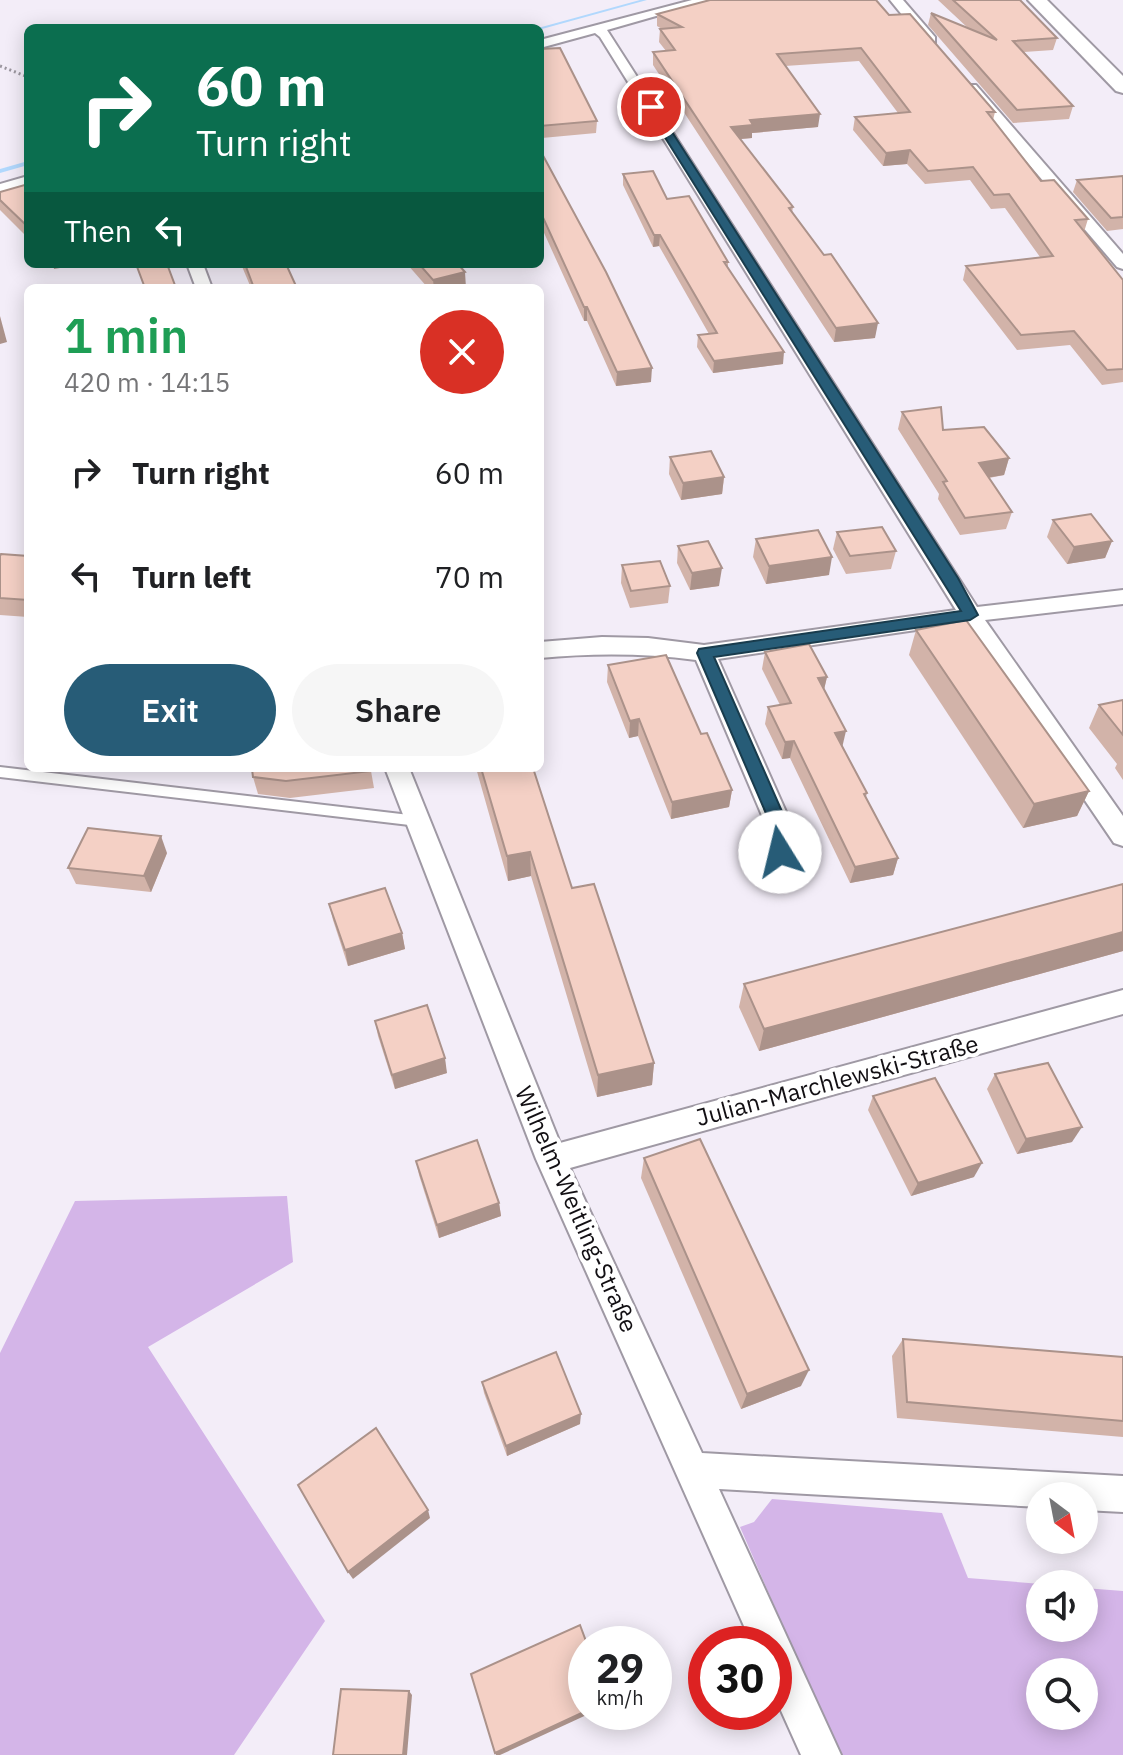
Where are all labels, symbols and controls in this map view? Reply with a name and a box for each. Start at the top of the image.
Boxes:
text: 60 m [196,49,326,121]
icon: right [64,56,168,160]
pin [617,73,685,141]
icon: arrive [629,85,673,129]
text: Turn right [196,119,352,166]
icon: left [148,208,192,252]
text: Then [64,211,132,250]
text: 1 min [64,304,188,366]
button: close [420,310,504,394]
text: 420 m · 14:15 [64,365,230,399]
icon: right [64,450,108,494]
text: Turn right [132,453,270,492]
text: 60 m [435,453,504,492]
icon: left [64,554,108,598]
text: Turn left [132,557,251,596]
text: 70 m [435,557,504,596]
button: Exit [64,664,276,756]
button: Share [292,664,504,756]
position arrow [738,810,822,894]
street label: Julian-Marchlewski-Straße [692,1027,982,1133]
street label: Wilhelm-Weitling-Straße [508,1081,646,1337]
north arrow [1026,1482,1098,1554]
map controls [1026,1482,1098,1730]
button: sound [1026,1570,1098,1642]
speed limit sign: 30 [688,1626,792,1730]
text: 29 [596,1642,644,1694]
button: search [1026,1658,1098,1730]
text: km/h [596,1684,644,1711]

